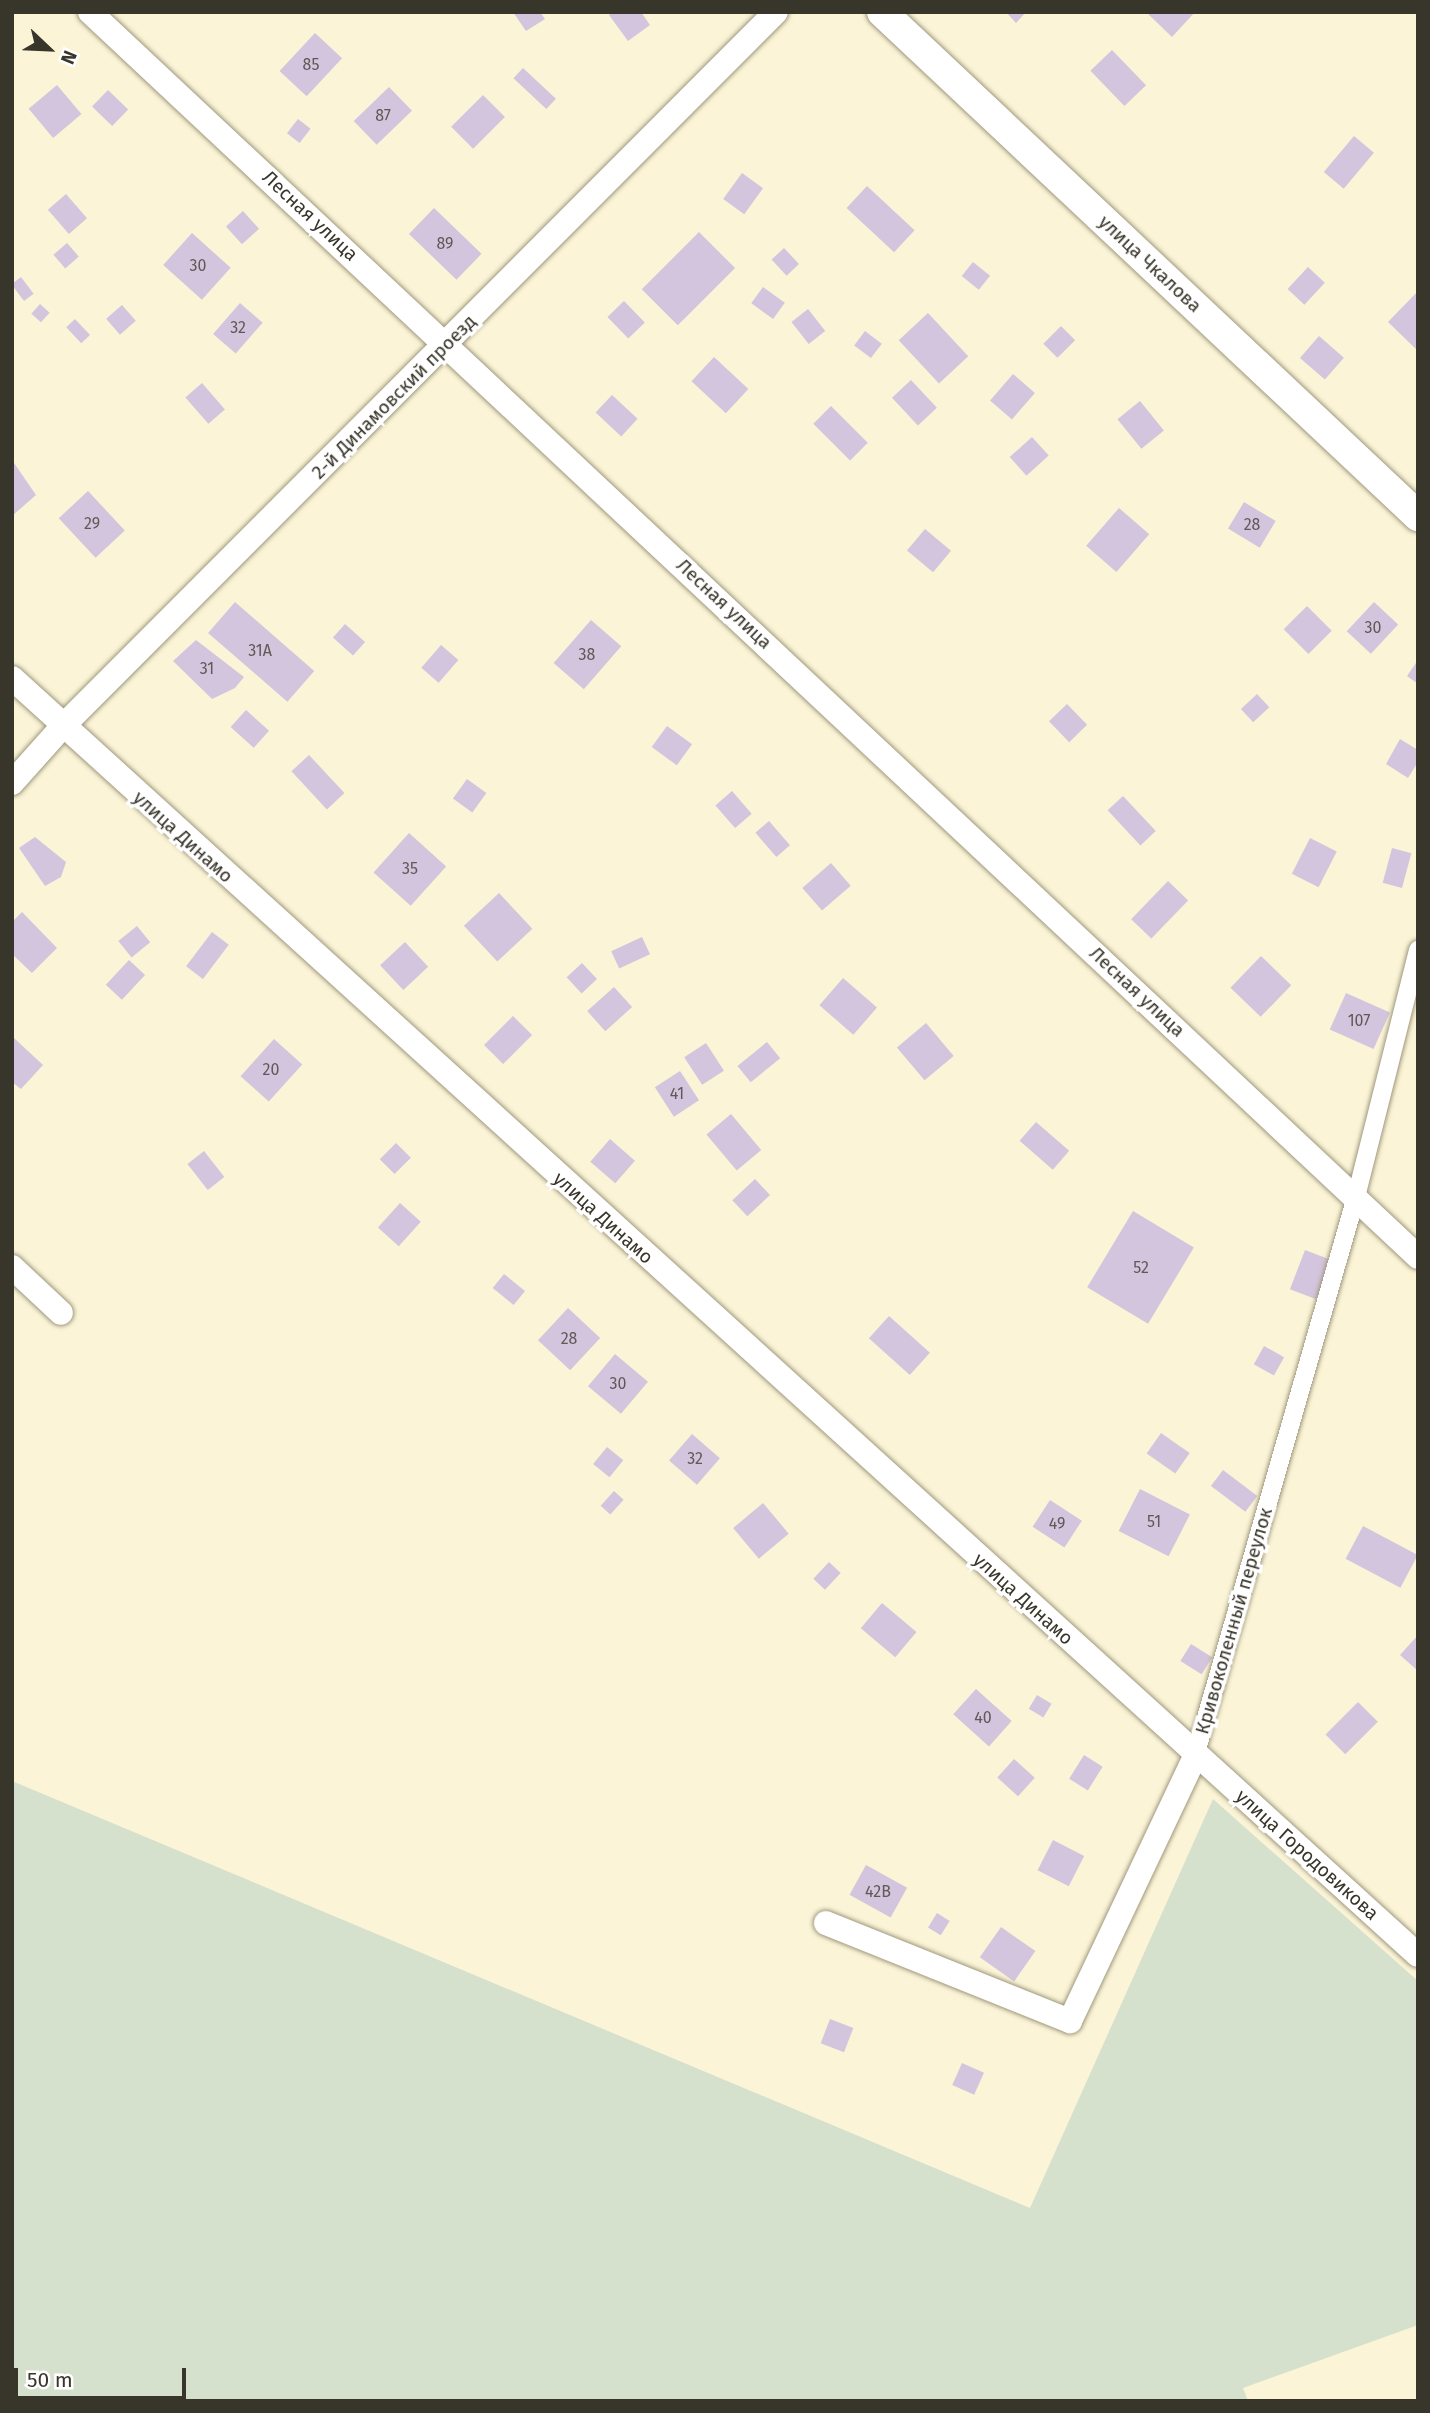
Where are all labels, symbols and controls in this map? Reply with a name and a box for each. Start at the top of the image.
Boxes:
north arrow [14,14,84,84]
text: N [56,47,82,68]
house number: 85 [303,55,319,75]
house number: 87 [375,106,391,126]
street label: Лесная улица [258,166,362,266]
street label: улица Чкалова [1094,211,1206,317]
house number: 89 [437,234,453,254]
house number: 30 [190,256,206,276]
street label: 2-й Динамовский проезд [307,310,481,484]
house number: 32 [230,318,246,338]
house number: 29 [84,514,100,534]
house number: 28 [1244,515,1260,535]
street label: Лесная улица [672,554,776,654]
house number: 30 [1365,618,1381,638]
house number: 31А [248,641,272,661]
house number: 38 [579,645,595,665]
house number: 31 [200,659,214,679]
street label: улица Динамо [128,786,238,888]
house number: 35 [402,859,418,879]
street label: Лесная улица [1085,942,1189,1042]
house number: 107 [1348,1011,1370,1031]
house number: 20 [263,1060,279,1080]
house number: 41 [670,1084,684,1104]
street label: улица Динамо [548,1167,658,1269]
house number: 52 [1133,1258,1149,1278]
house number: 28 [561,1329,577,1349]
house number: 30 [610,1374,626,1394]
house number: 32 [687,1449,703,1469]
street label: Кривоколенный переулок [1191,1505,1277,1737]
house number: 51 [1147,1512,1161,1532]
house number: 49 [1049,1514,1065,1534]
street label: улица Динамо [968,1548,1078,1650]
house number: 40 [974,1708,992,1728]
street label: улица Городовикова [1231,1785,1383,1925]
house number: 42В [865,1882,891,1902]
scale bar [18,2354,189,2398]
text: 50 m [27,2367,73,2393]

